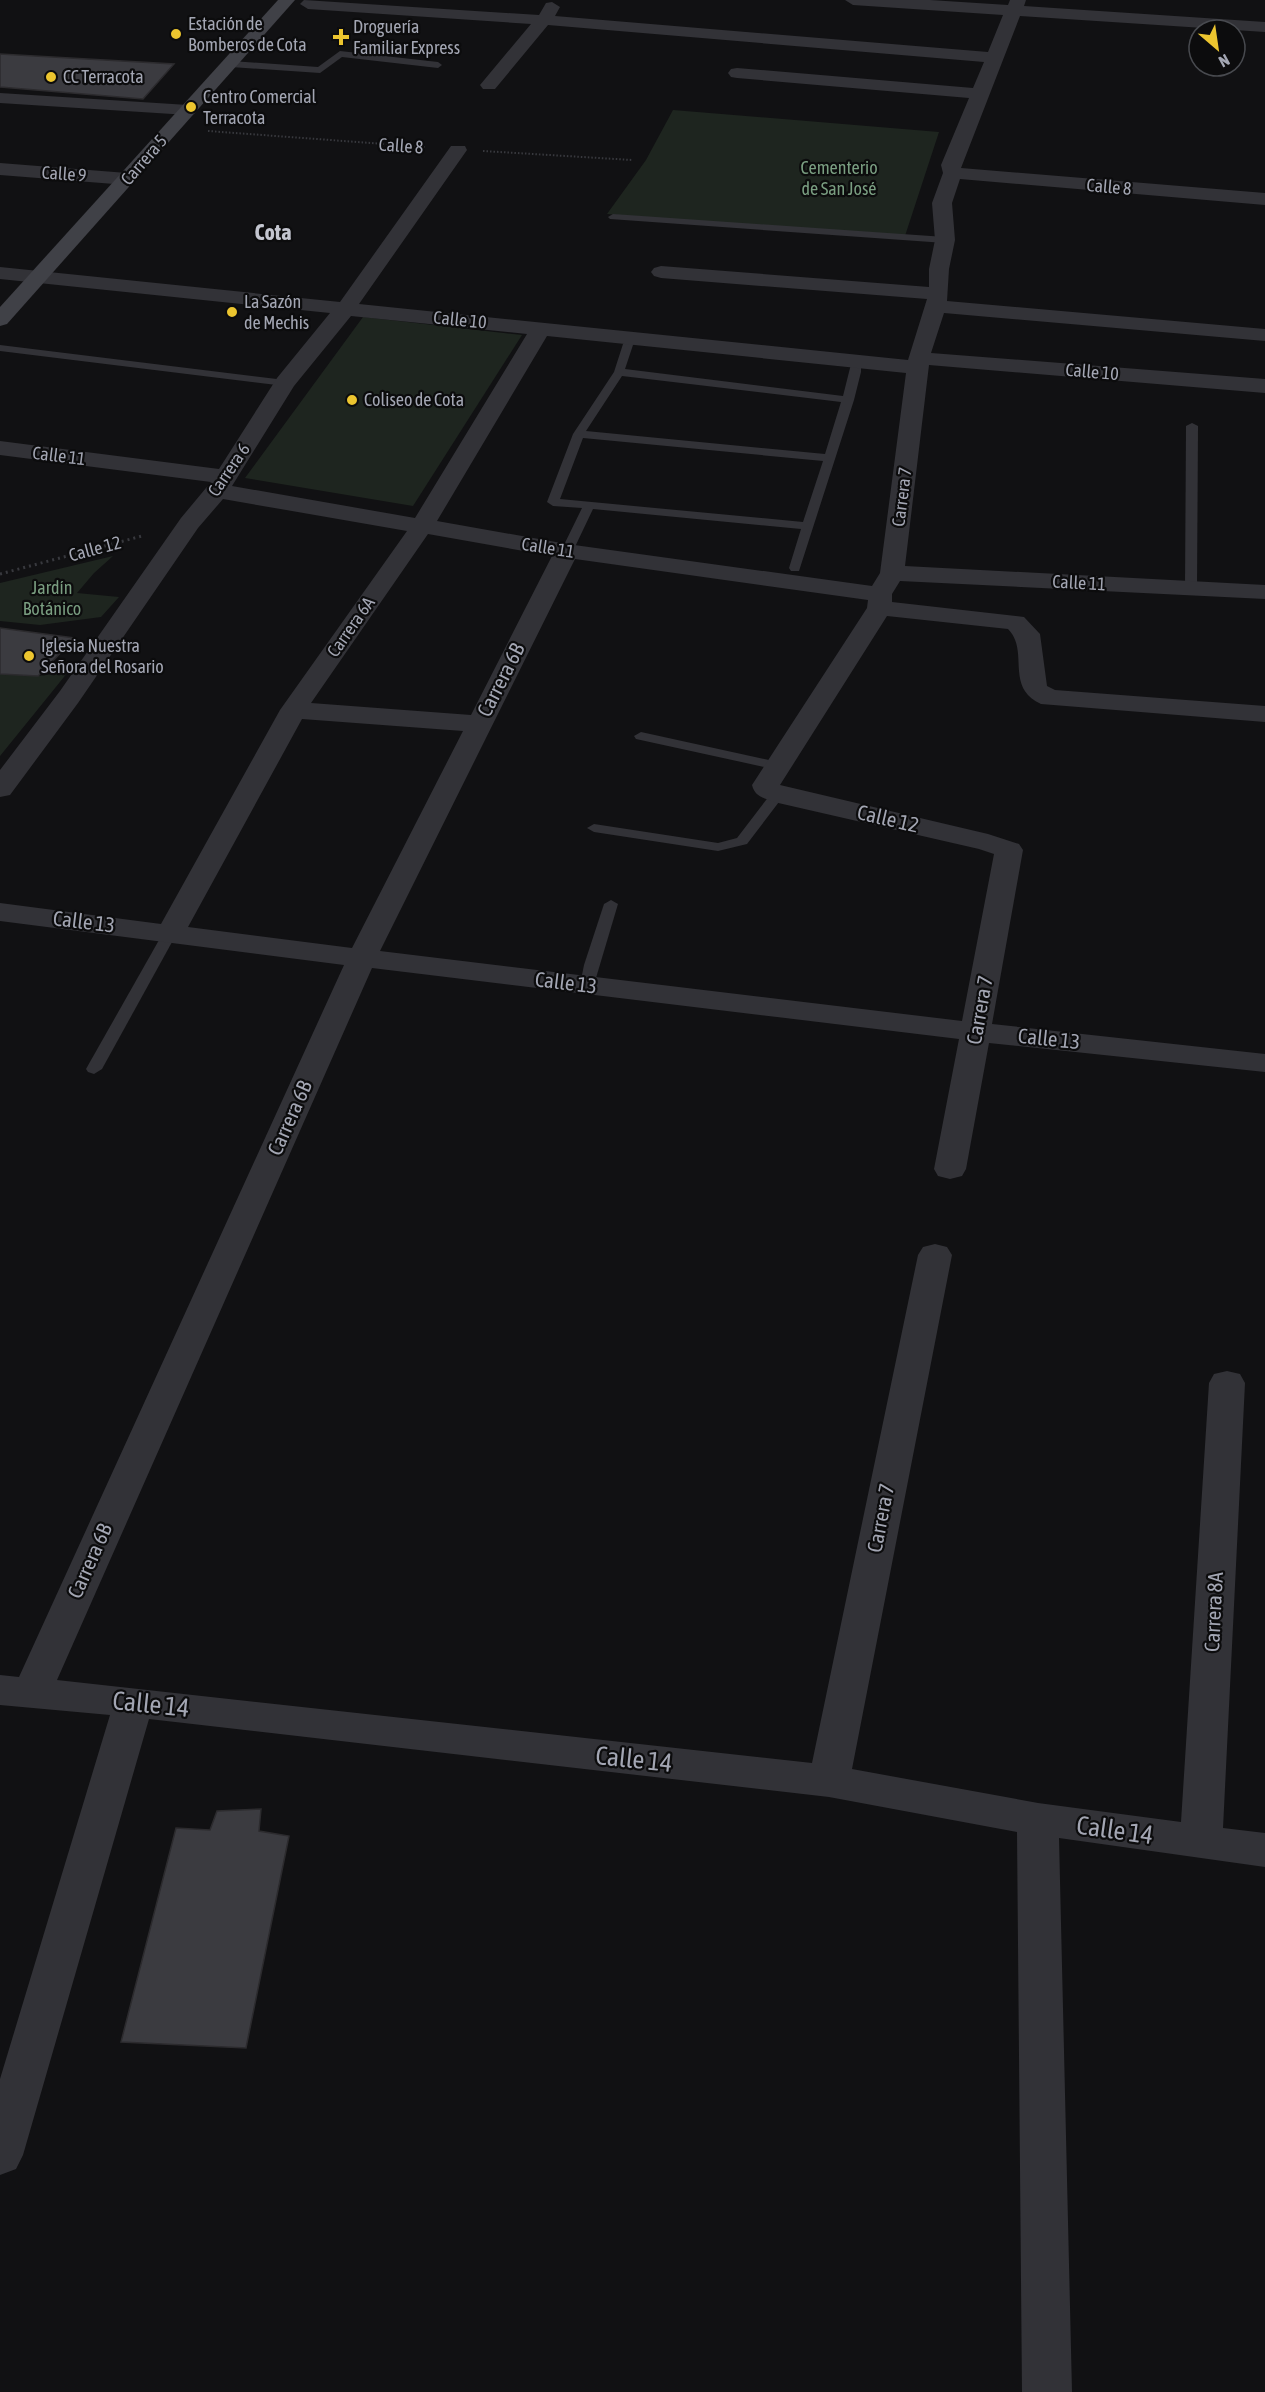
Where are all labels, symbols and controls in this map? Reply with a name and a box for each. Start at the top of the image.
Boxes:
place label: Estación de Bomberos de Cota [188,13,307,55]
place label: Droguería Familiar Express [353,16,460,58]
north arrow [1187,18,1247,78]
marker: Estación de Bomberos de Cota [169,27,183,41]
marker: Droguería Familiar Express [334,30,348,44]
text: N [1216,51,1233,71]
place label: CC Terracota [63,66,144,87]
marker: CC Terracota [44,70,58,84]
place label: Centro Comercial Terracota [203,86,317,128]
marker: Centro Comercial Terracota [184,100,198,114]
street label: Carrera 5 [116,130,171,189]
street label: Calle 8 [378,133,424,158]
park label: Cementerio de San José [800,157,878,199]
street label: Calle 9 [41,161,87,186]
street label: Calle 8 [1086,174,1132,199]
district label: Cota [255,219,291,245]
place label: La Sazón de Mechis [244,291,309,333]
marker: La Sazón de Mechis [225,305,239,319]
street label: Calle 10 [432,306,488,333]
street label: Calle 10 [1065,359,1120,384]
place label: Coliseo de Cota [364,389,464,410]
marker: Coliseo de Cota [345,393,359,407]
street label: Carrera 6 [203,439,254,500]
street label: Calle 11 [31,442,87,469]
street label: Carrera 7 [887,466,916,528]
street label: Calle 12 [66,531,123,566]
street label: Calle 11 [520,533,576,562]
street label: Calle 11 [1052,571,1106,594]
park label: Jardín Botánico [23,577,81,619]
street label: Carrera 6A [322,593,379,661]
place label: Iglesia Nuestra Señora del Rosario [41,635,164,677]
street label: Carrera 6B [471,639,529,720]
marker: Iglesia Nuestra Señora del Rosario [22,649,36,663]
street label: Calle 12 [855,799,921,837]
street label: Calle 13 [52,905,117,937]
street label: Calle 13 [534,966,599,998]
street label: Carrera 7 [961,974,997,1046]
street label: Calle 13 [1017,1023,1081,1053]
street label: Carrera 6B [262,1076,316,1159]
street label: Carrera 7 [862,1481,898,1554]
street label: Carrera 6B [62,1519,116,1602]
street label: Carrera 8A [1199,1571,1227,1652]
street label: Calle 14 [111,1685,191,1723]
street label: Calle 14 [594,1740,674,1778]
street label: Calle 14 [1075,1810,1155,1850]

